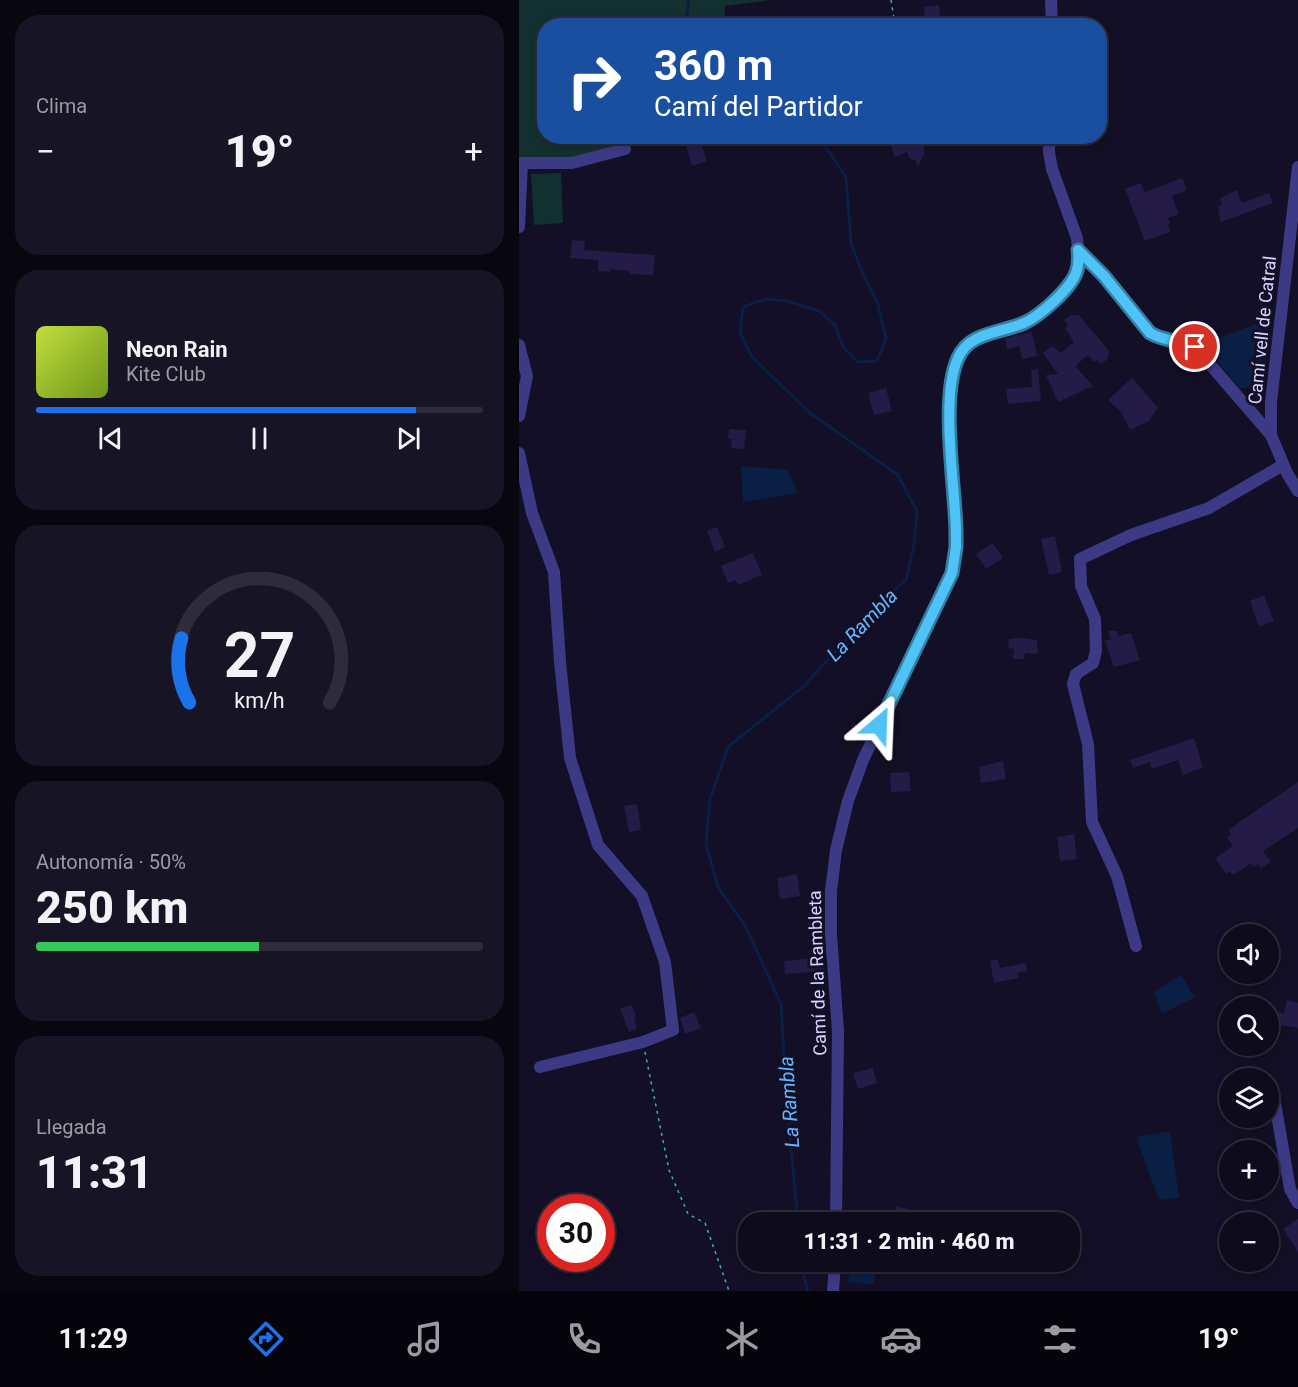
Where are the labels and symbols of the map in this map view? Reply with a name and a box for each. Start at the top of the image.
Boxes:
street label: Camí vell de Catral [1244,255,1280,405]
pin [1169,321,1220,372]
water label: La Rambla [822,584,902,666]
position arrow [847,693,911,757]
street label: Camí de la Rambleta [804,890,830,1056]
water label: La Rambla [774,1055,804,1149]
speed limit sign: 30 [537,1194,615,1272]

